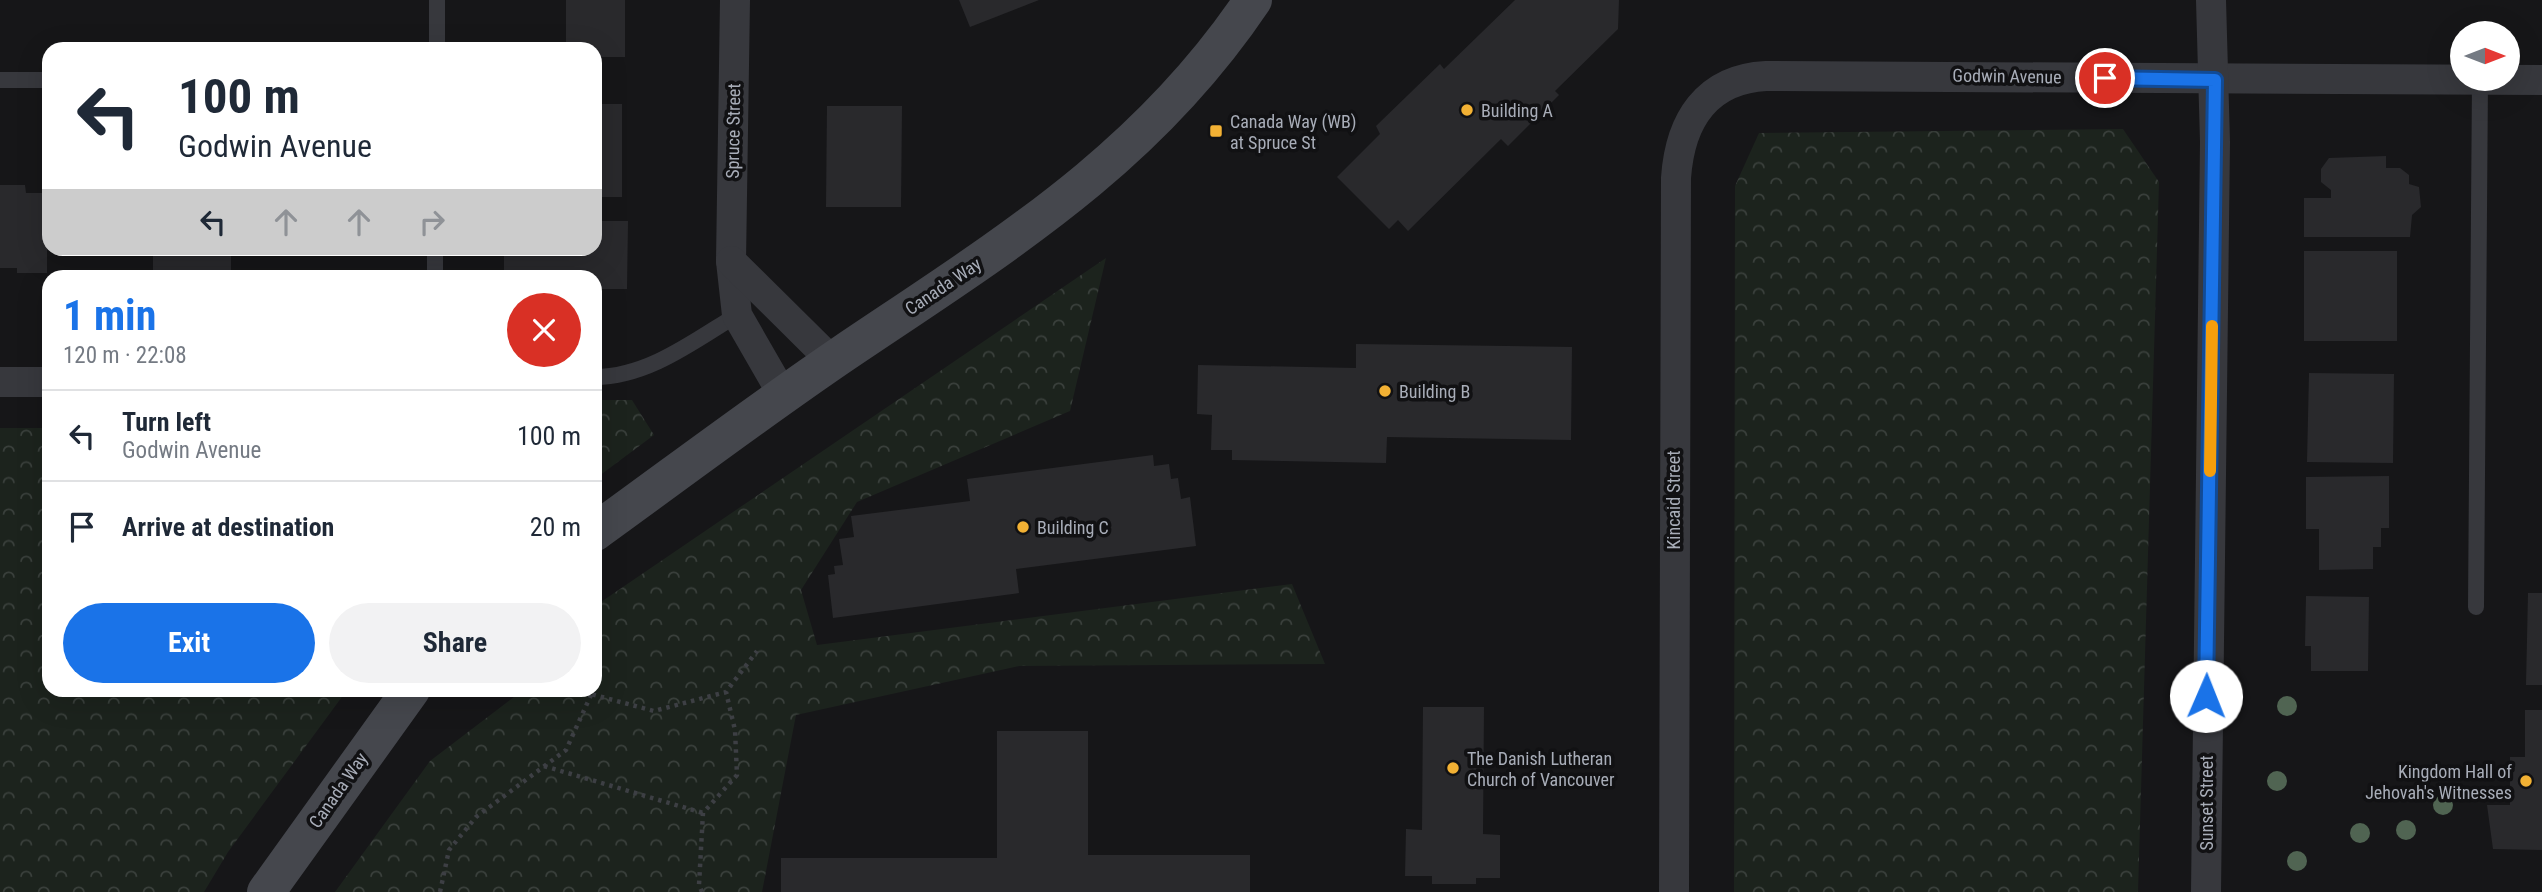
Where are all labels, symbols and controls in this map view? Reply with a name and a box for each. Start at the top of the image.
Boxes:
north arrow [2450,21,2520,91]
map controls [2450,21,2520,91]
pin [2075,48,2135,108]
icon: arrive [2086,59,2124,97]
street label: Godwin Avenue [1952,65,2062,87]
text: 100 m [178,68,300,125]
icon: left [63,70,154,161]
street label: Spruce Street [722,83,744,179]
place label: Building A [1481,100,1554,121]
marker: Building A [1459,102,1475,118]
place label: Canada Way (WB) at Spruce St [1230,111,1356,153]
marker: Canada Way (WB) at Spruce St [1208,123,1224,139]
text: Godwin Avenue [178,127,372,165]
icon: left [194,203,232,241]
icon: ahead [267,203,305,241]
icon: ahead [340,203,378,241]
icon: right [413,203,451,241]
street label: Canada Way [901,253,985,319]
text: 1 min [63,291,156,340]
button: close [507,293,581,367]
text: 120 m · 22:08 [63,342,187,369]
place label: Building B [1399,381,1470,402]
marker: Building B [1377,383,1393,399]
text: Turn left [122,407,211,437]
icon: left [63,417,101,455]
text: 100 m [517,421,581,451]
text: Godwin Avenue [122,437,261,464]
street label: Kincaid Street [1663,451,1684,549]
icon: arrive [63,508,101,546]
text: Arrive at destination [122,512,334,542]
text: 20 m [530,512,581,542]
place label: Building C [1037,517,1109,538]
marker: Building C [1015,519,1031,535]
button: Exit [63,603,315,683]
button: Share [329,603,581,683]
position arrow [2169,659,2243,733]
street label: Canada Way [304,748,372,832]
place label: The Danish Lutheran Church of Vancouver [1467,748,1615,790]
street label: Sunset Street [2196,755,2217,851]
marker: The Danish Lutheran Church of Vancouver [1445,760,1461,776]
place label: Kingdom Hall of Jehovah's Witnesses [2365,761,2512,803]
marker: Kingdom Hall of Jehovah's Witnesses [2518,773,2534,789]

